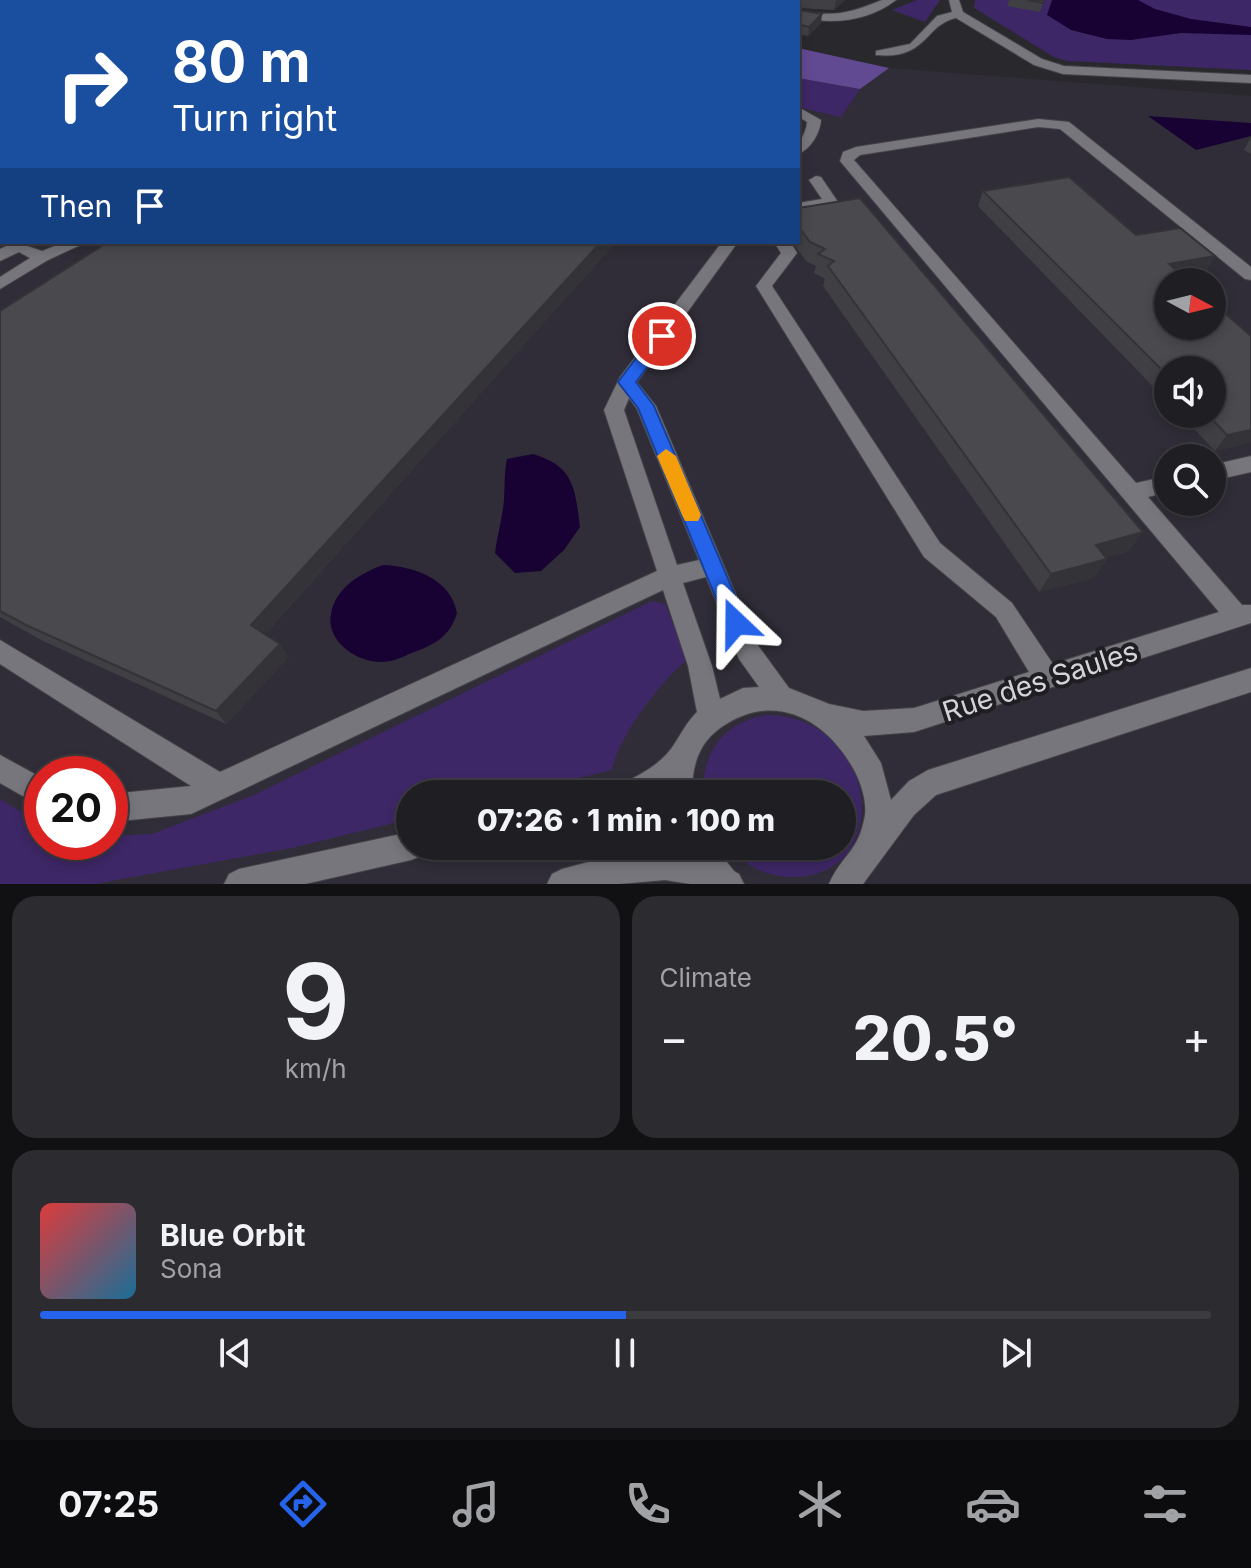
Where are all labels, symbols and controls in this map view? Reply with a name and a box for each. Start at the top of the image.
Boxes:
text: 80 m [172,28,311,96]
icon: right [40,32,144,136]
text: Turn right [172,96,337,140]
icon: arrive [128,184,172,228]
text: Then [40,188,112,224]
north arrow [1154,268,1226,340]
map controls [1154,268,1226,516]
pin [628,302,696,370]
icon: arrive [640,314,684,358]
button: sound [1154,356,1226,428]
button: search [1154,444,1226,516]
position arrow [694,581,778,665]
street label: Rue des Saules [938,633,1142,729]
speed limit sign: 20 [24,756,128,860]
text: 07:26 · 1 min · 100 m [477,802,775,838]
text: 9 [282,938,350,1064]
text: Climate [660,962,752,993]
text: 20.5° [853,1002,1018,1074]
text: − [660,1011,689,1065]
text: + [1182,1011,1211,1065]
text: km/h [285,1053,347,1084]
text: Blue Orbit [160,1217,305,1253]
text: Sona [160,1253,222,1284]
icon: previous [213,1331,257,1375]
icon: pause [603,1331,647,1375]
icon: next [994,1331,1038,1375]
icon: directions [275,1476,331,1532]
icon: music [448,1476,504,1532]
icon: phone [620,1476,676,1532]
icon: climate [792,1476,848,1532]
icon: car [965,1476,1021,1532]
icon: filters [1137,1476,1193,1532]
text: 07:25 [58,1482,159,1526]

